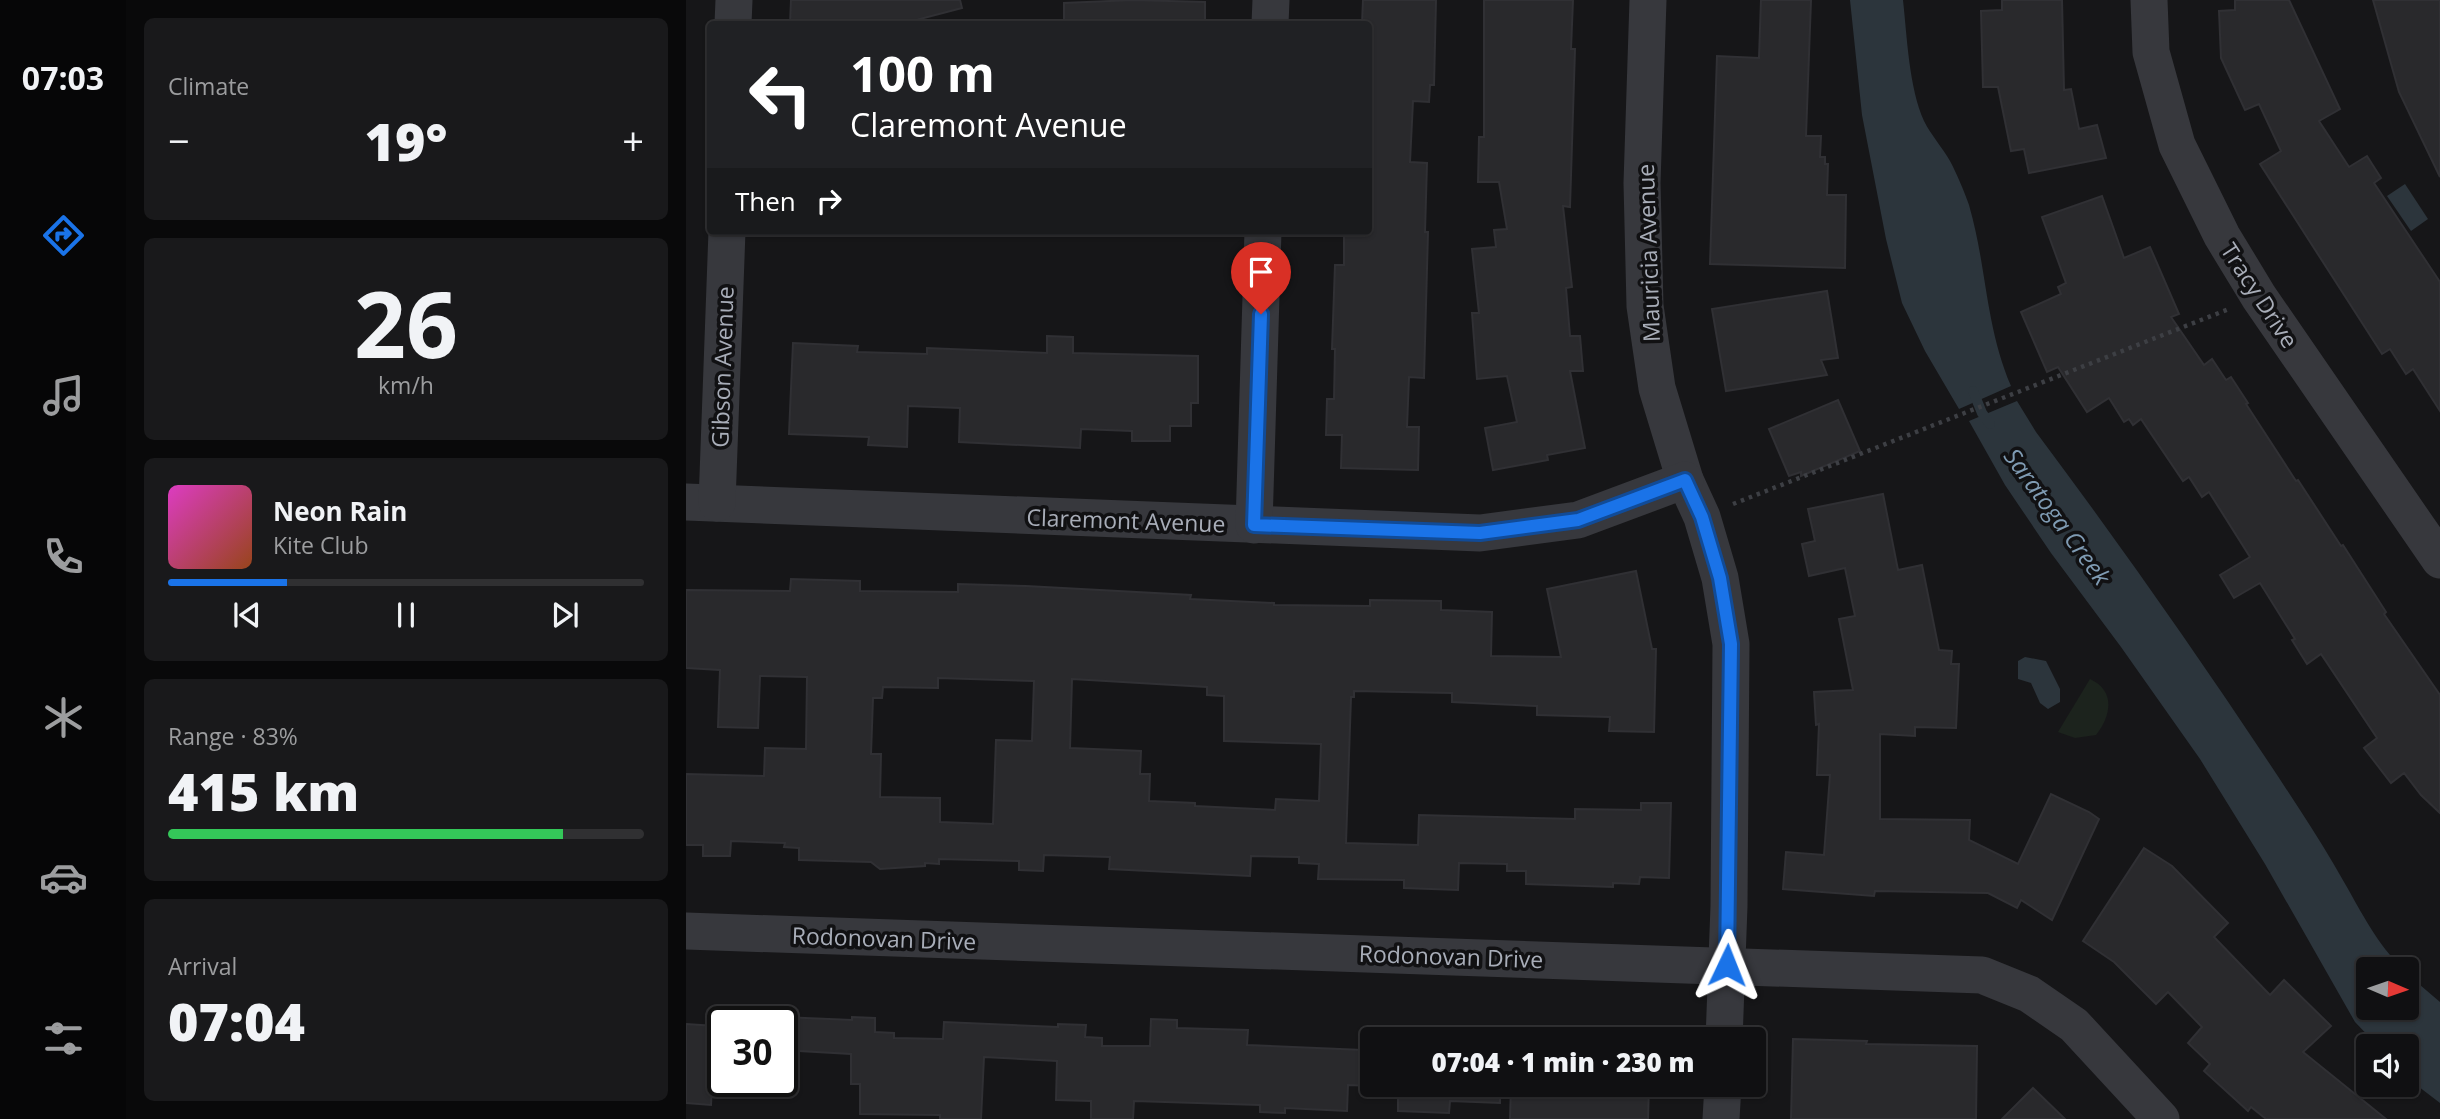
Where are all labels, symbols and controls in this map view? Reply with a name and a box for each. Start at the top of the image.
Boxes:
text: 100 m [850,40,995,106]
icon: left [735,49,826,140]
text: 07:03 [22,56,104,99]
text: Climate [168,70,249,102]
text: Claremont Avenue [850,103,1127,146]
text: 19° [365,105,447,176]
text: − [168,114,190,166]
text: + [622,114,644,166]
street label: Mauricia Avenue [1629,163,1667,343]
icon: right [810,182,848,220]
text: Then [735,183,796,219]
icon: directions [39,211,88,260]
street label: Tracy Drive [2214,236,2306,354]
pin [1231,242,1291,314]
icon: arrive [1242,253,1280,291]
text: 26 [354,261,458,385]
street label: Gibson Avenue [703,286,741,448]
text: km/h [378,369,434,401]
icon: music [39,371,88,420]
water label: Saratoga Creek [1997,441,2120,592]
text: Neon Rain [273,493,407,529]
street label: Claremont Avenue [1026,501,1226,539]
text: Kite Club [273,529,368,561]
icon: phone [39,532,88,581]
icon: previous [228,596,266,634]
icon: pause [387,596,425,634]
icon: next [546,596,584,634]
icon: climate [39,693,88,742]
text: Range · 83% [168,720,298,752]
text: 415 km [168,755,359,826]
icon: car [39,853,88,902]
street label: Rodonovan Drive [791,919,977,957]
position arrow [1690,928,1764,1002]
street label: Rodonovan Drive [1358,937,1544,975]
text: Arrival [168,950,237,982]
north arrow [2356,957,2418,1020]
map controls [2356,957,2419,1097]
text: 07:04 [168,985,305,1056]
speed limit sign: 30 [707,1006,798,1097]
icon: filters [39,1014,88,1063]
button: sound [2356,1034,2419,1097]
text: 07:04 · 1 min · 230 m [1432,1044,1694,1080]

